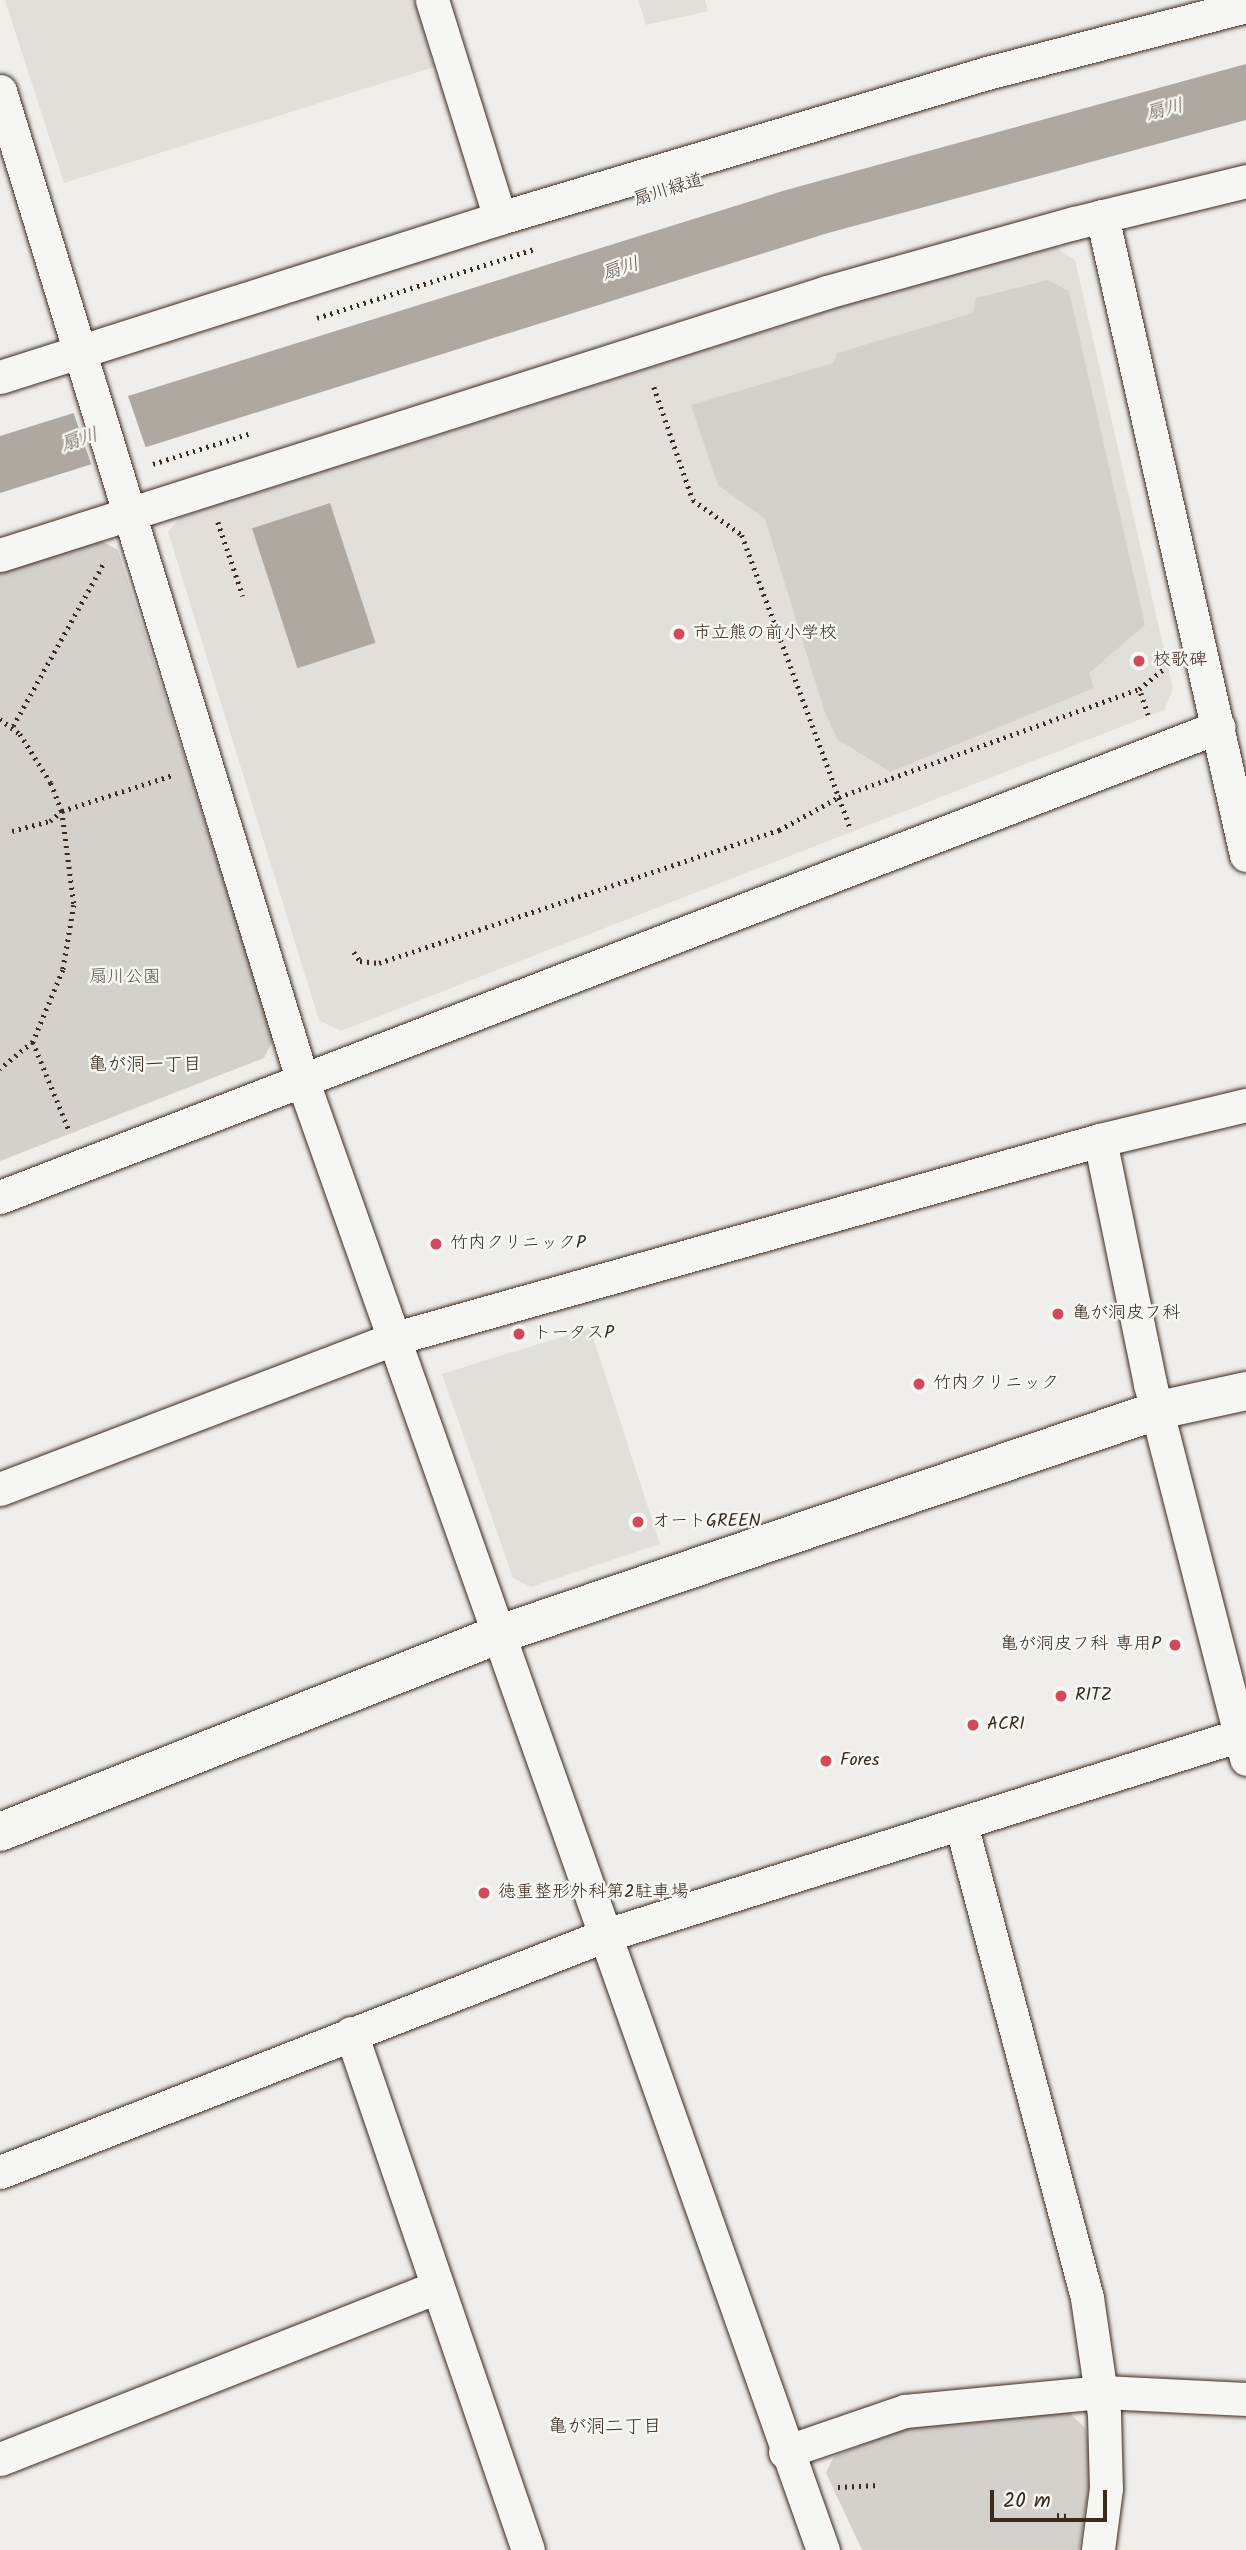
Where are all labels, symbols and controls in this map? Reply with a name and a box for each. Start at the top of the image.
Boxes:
water label: 扇川 [1144,95,1186,127]
street label: 扇川緑道 [631,170,707,212]
water label: 扇川 [599,253,643,287]
water label: 扇川 [58,424,102,458]
place label: 市立熊の前小学校 [693,623,837,645]
marker: 市立熊の前小学校 [671,626,687,642]
place label: 校歌碑 [1153,650,1207,672]
marker: 校歌碑 [1131,653,1147,669]
park label: 扇川公園 [89,967,161,989]
district label: 亀が洞一丁目 [88,1055,202,1077]
place label: 竹内クリニックP [450,1233,586,1255]
marker: 竹内クリニックP [428,1236,444,1252]
place label: 亀が洞皮フ科 [1072,1303,1180,1325]
marker: 亀が洞皮フ科 [1050,1306,1066,1322]
place label: トータスP [533,1323,615,1345]
marker: トータスP [511,1326,527,1342]
place label: 竹内クリニック [933,1373,1059,1395]
marker: 竹内クリニック [911,1376,927,1392]
place label: オートGREEN [652,1511,761,1533]
marker: オートGREEN [630,1514,646,1530]
place label: 亀が洞皮フ科 専用P [1000,1634,1161,1656]
marker: 亀が洞皮フ科 専用P [1167,1637,1183,1653]
place label: RITZ [1075,1685,1112,1707]
marker: RITZ [1053,1688,1069,1704]
place label: ACRI [987,1714,1025,1736]
marker: ACRI [965,1717,981,1733]
place label: Fores [840,1750,879,1772]
marker: Fores [818,1753,834,1769]
place label: 徳重整形外科第2駐車場 [498,1882,688,1904]
marker: 徳重整形外科第2駐車場 [476,1885,492,1901]
district label: 亀が洞二丁目 [548,2417,662,2439]
scale bar [994,2476,1111,2520]
text: 20 m [1003,2485,1051,2518]

